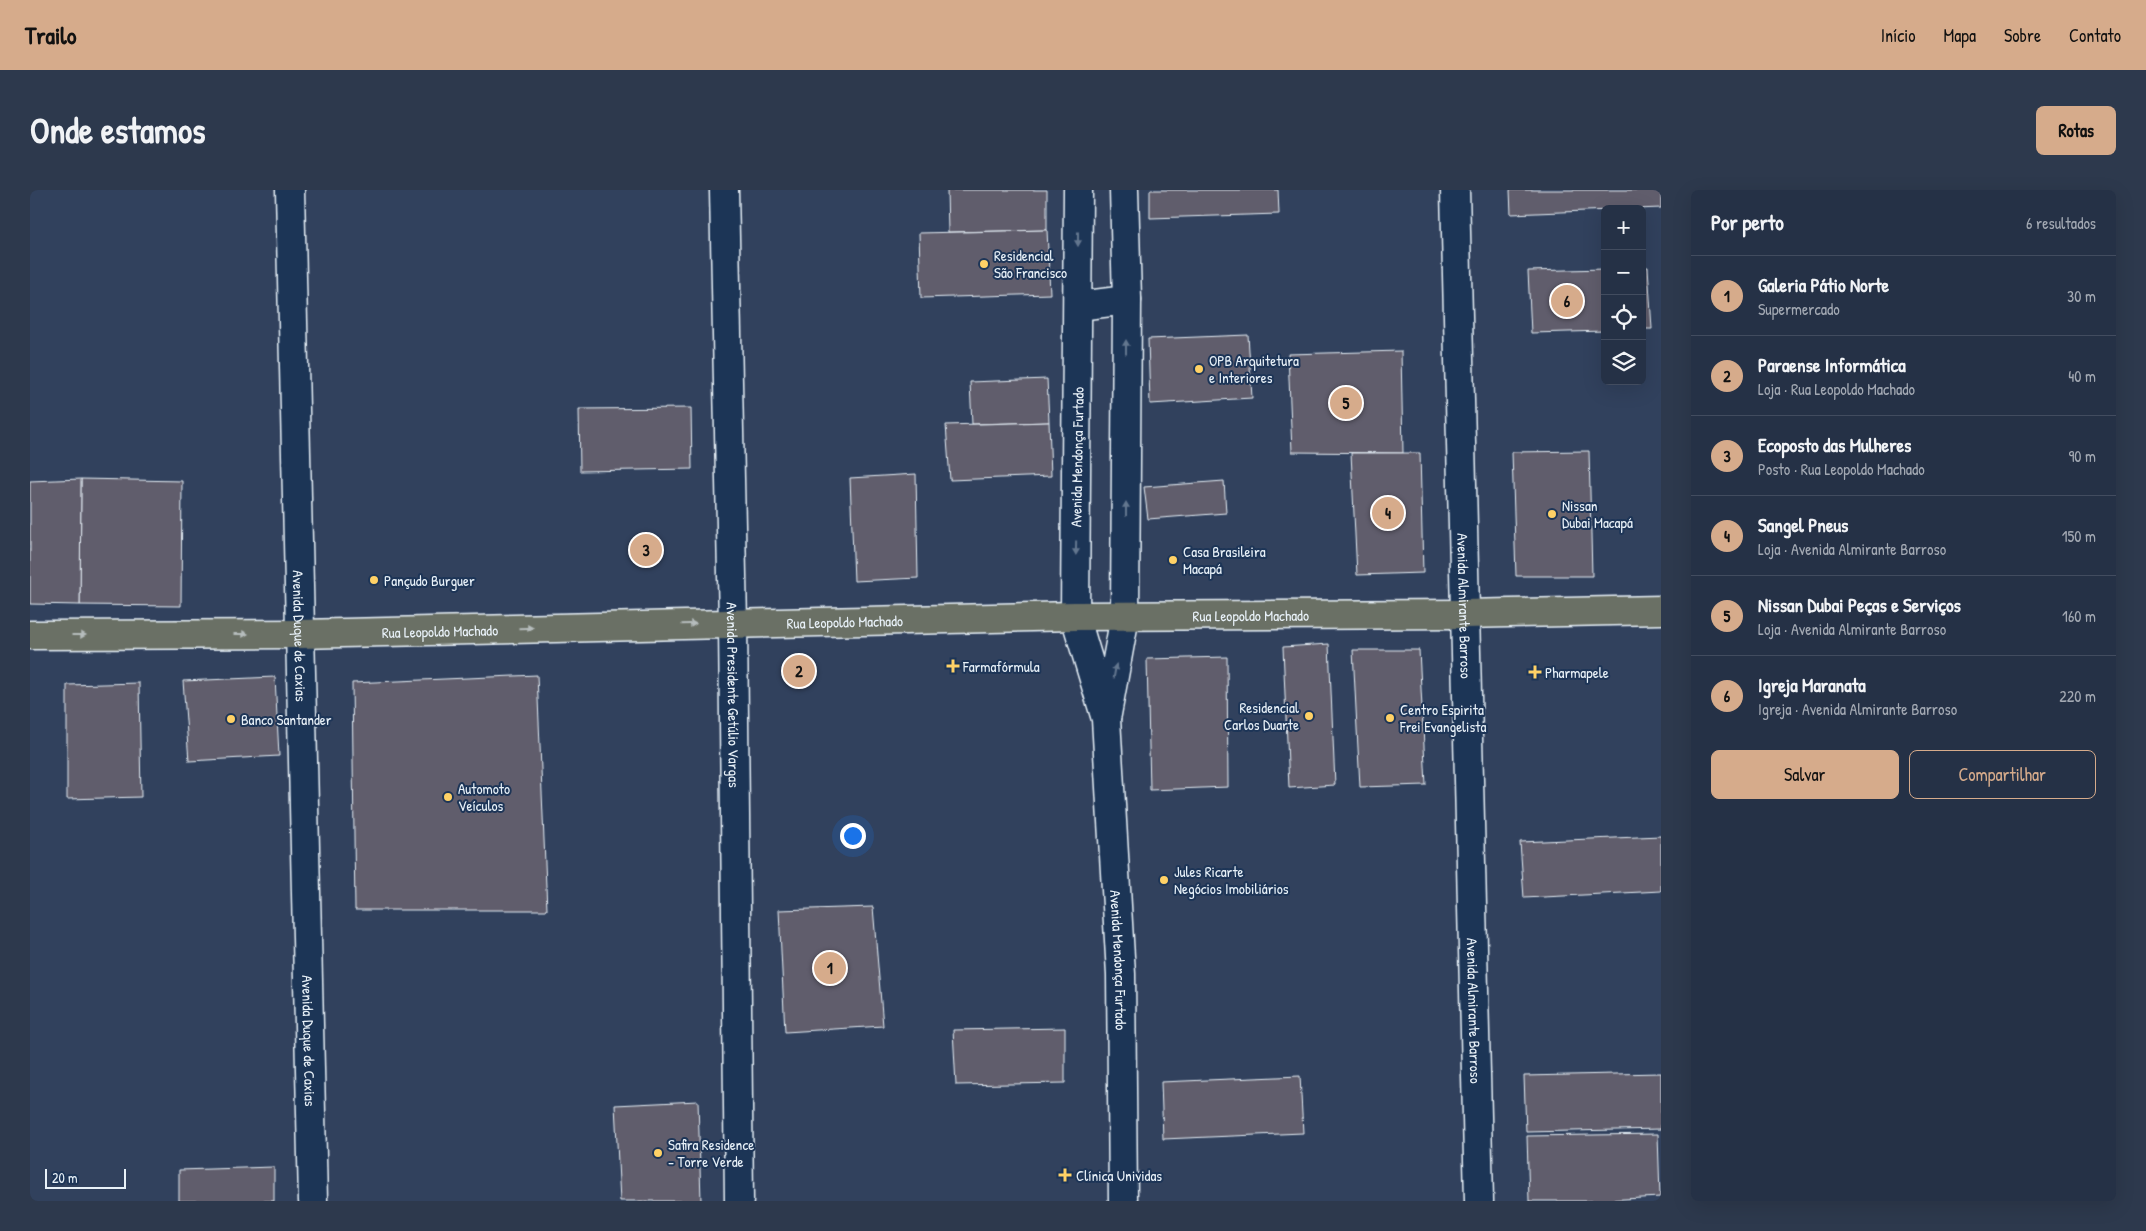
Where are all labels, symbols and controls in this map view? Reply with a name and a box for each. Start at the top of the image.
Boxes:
text: Trailo [25,19,76,51]
text: Início [1881,23,1915,48]
text: Mapa [1943,23,1976,48]
text: Sobre [2004,23,2041,48]
text: Contato [2069,23,2121,48]
button: Rotas [2036,106,2116,155]
text: Onde estamos [30,107,205,154]
map controls [1601,205,1646,385]
button: + [1601,205,1646,250]
text: Por perto [1711,208,1784,237]
text: 6 resultados [2026,212,2096,234]
one-way arrow [1074,231,1082,247]
place label: Residencial São Francisco [994,245,1067,283]
button: − [1601,250,1646,295]
marker: Residencial São Francisco [978,258,990,270]
text: Galeria Pátio Norte [1758,272,1889,298]
pin: 6 [1551,282,1583,320]
text: 1 [1724,285,1730,307]
text: 30 m [2067,285,2096,307]
button: locate [1601,295,1646,340]
text: Supermercado [1758,298,1840,320]
one-way arrow [1122,339,1130,355]
button: layers [1601,340,1646,385]
place label: OPB Arquitetura e Interiores [1209,350,1299,388]
text: Paraense Informática [1758,352,1906,378]
marker: OPB Arquitetura e Interiores [1193,363,1205,375]
text: 2 [1723,365,1731,387]
text: 40 m [2068,365,2096,387]
text: Loja · Rua Leopoldo Machado [1758,378,1915,400]
pin: 5 [1330,384,1362,422]
street label: Avenida Mendonça Furtado [1065,387,1089,527]
text: Ecoposto das Mulheres [1758,432,1911,458]
text: 3 [1723,445,1731,467]
text: 90 m [2068,445,2096,467]
text: Posto · Rua Leopoldo Machado [1758,458,1925,480]
pin: 4 [1372,494,1404,532]
place label: Nissan Dubai Macapá [1562,495,1633,533]
one-way arrow [1122,501,1130,517]
marker: Nissan Dubai Macapá [1546,508,1558,520]
text: Sangel Pneus [1758,512,1848,538]
text: 4 [1724,525,1730,547]
text: 150 m [2062,525,2096,547]
pin: 3 [630,531,662,569]
street label: Avenida Almirante Barroso [1453,533,1477,679]
text: Loja · Avenida Almirante Barroso [1758,538,1946,560]
one-way arrow [1072,540,1080,556]
place label: Casa Brasileira Macapá [1183,541,1266,579]
marker: Casa Brasileira Macapá [1167,554,1179,566]
street label: Avenida Duque de Caxias [288,570,312,702]
place label: Pançudo Burguer [384,570,475,591]
marker: Pançudo Burguer [368,574,380,586]
text: Nissan Dubai Peças e Serviços [1758,592,1961,618]
street label: Avenida Presidente Getúlio Vargas [722,602,745,788]
street label: Rua Leopoldo Machado [1193,604,1309,626]
text: 5 [1724,605,1730,627]
text: 160 m [2062,605,2096,627]
street label: Rua Leopoldo Machado [786,609,903,633]
text: Loja · Avenida Almirante Barroso [1758,618,1946,640]
street label: Rua Leopoldo Machado [382,619,498,643]
one-way arrow [681,620,697,628]
one-way arrow [518,624,534,632]
one-way arrow [233,630,249,638]
one-way arrow [71,631,87,639]
pin: 2 [783,652,815,690]
place label: Farmafórmula [962,656,1040,677]
marker: Farmafórmula [947,660,959,672]
place label: Pharmapele [1545,662,1609,683]
one-way arrow [1112,663,1120,679]
marker: Pharmapele [1529,666,1541,678]
text: Igreja Maranata [1758,672,1866,698]
text: 6 [1724,685,1730,707]
text: 220 m [2059,685,2096,707]
place label: Residencial Carlos Duarte [1224,697,1299,735]
text: Igreja · Avenida Almirante Barroso [1758,698,1957,720]
place label: Centro Espirita Frei Evangelista [1399,699,1486,737]
place label: Banco Santander [241,709,332,730]
marker: Residencial Carlos Duarte [1303,710,1315,722]
marker: Centro Espirita Frei Evangelista [1384,712,1396,724]
marker: Banco Santander [225,713,237,725]
button: Salvar [1711,750,1899,799]
button: Compartilhar [1909,750,2096,799]
place label: Automoto Veículos [458,778,510,816]
marker: Automoto Veículos [442,791,454,803]
your location [840,823,866,849]
place label: Jules Ricarte Negócios Imobiliários [1174,861,1289,899]
marker: Jules Ricarte Negócios Imobiliários [1158,874,1170,886]
street label: Avenida Mendonça Furtado [1106,889,1132,1030]
street label: Avenida Almirante Barroso [1462,938,1487,1084]
pin: 1 [814,949,846,987]
street label: Avenida Duque de Caxias [297,975,321,1107]
place label: Safira Residence - Torre Verde [668,1134,754,1172]
marker: Safira Residence - Torre Verde [652,1147,664,1159]
place label: Clínica Unividas [1076,1165,1162,1186]
scale bar [45,1166,126,1189]
text: 20 m [52,1168,78,1187]
marker: Clínica Unividas [1058,1168,1072,1182]

